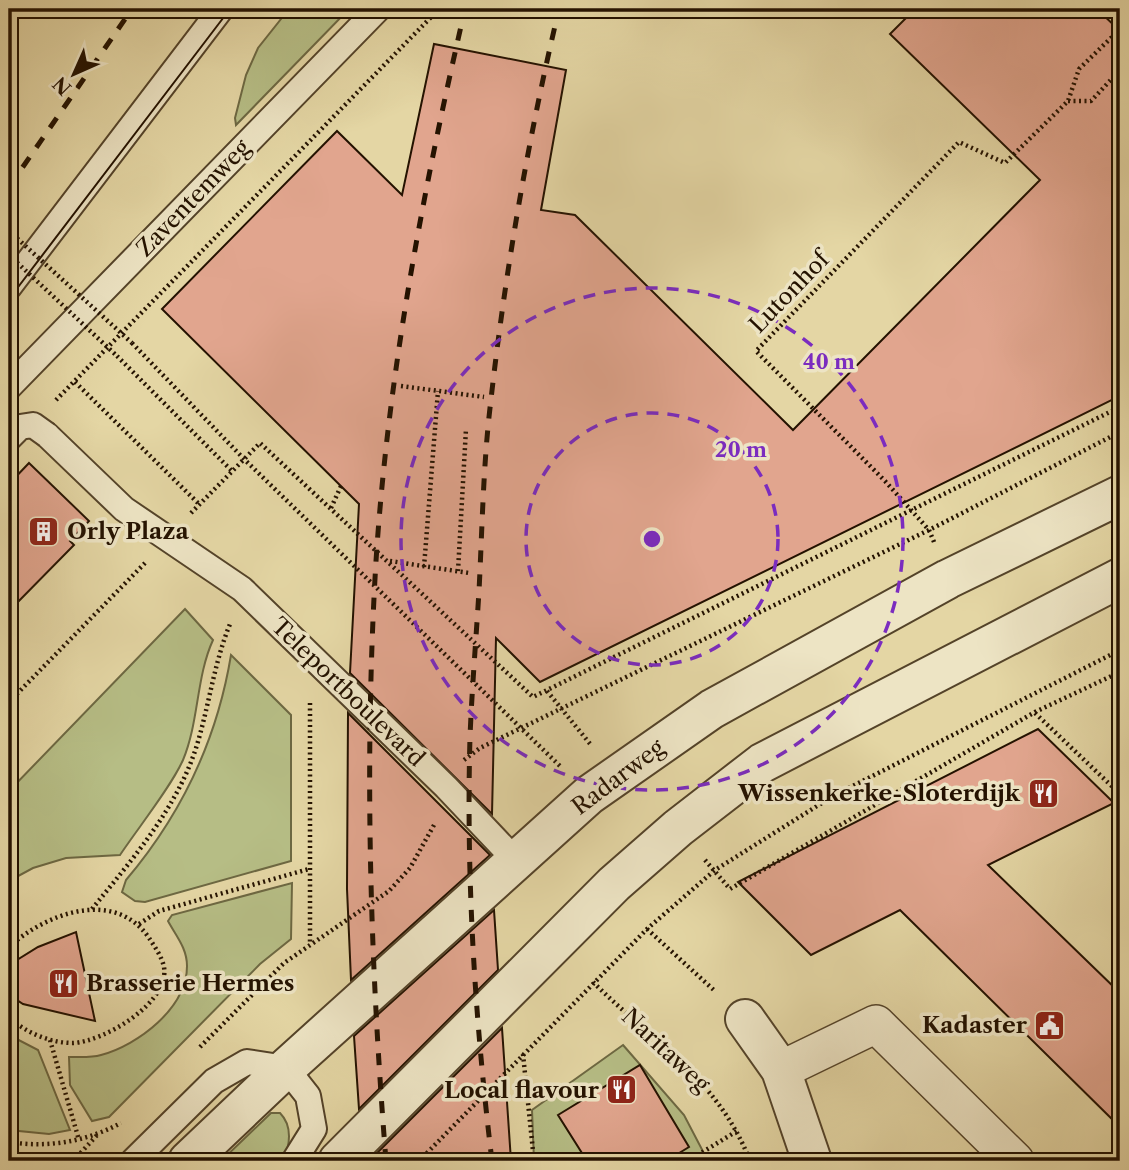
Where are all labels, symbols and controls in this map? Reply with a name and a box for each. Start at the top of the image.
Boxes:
north arrow [38,38,108,108]
text: N [48,72,76,100]
street label: Zaventemweg [130,133,256,262]
street label: Lutonhof [743,243,837,339]
text: 40 m [803,349,855,374]
text: 20 m [715,437,767,462]
building icon: Orly Plaza [27,514,61,548]
place label: Orly Plaza [67,517,189,545]
centre of rings [640,527,664,551]
street label: Teleportboulevard [265,612,431,772]
street label: Radarweg [566,733,670,821]
restaurant icon: Wissenkerke-Sloterdijk [1026,776,1060,810]
place label: Wissenkerke-Sloterdijk [737,779,1021,807]
restaurant icon: Brasserie Hermes [46,966,80,1000]
place label: Brasserie Hermes [86,969,294,997]
street label: Naritaweg [616,1002,717,1098]
public building icon: Kadaster [1033,1008,1067,1042]
place label: Kadaster [922,1011,1028,1039]
restaurant icon: Local flavour [605,1073,639,1107]
place label: Local flavour [444,1076,600,1104]

